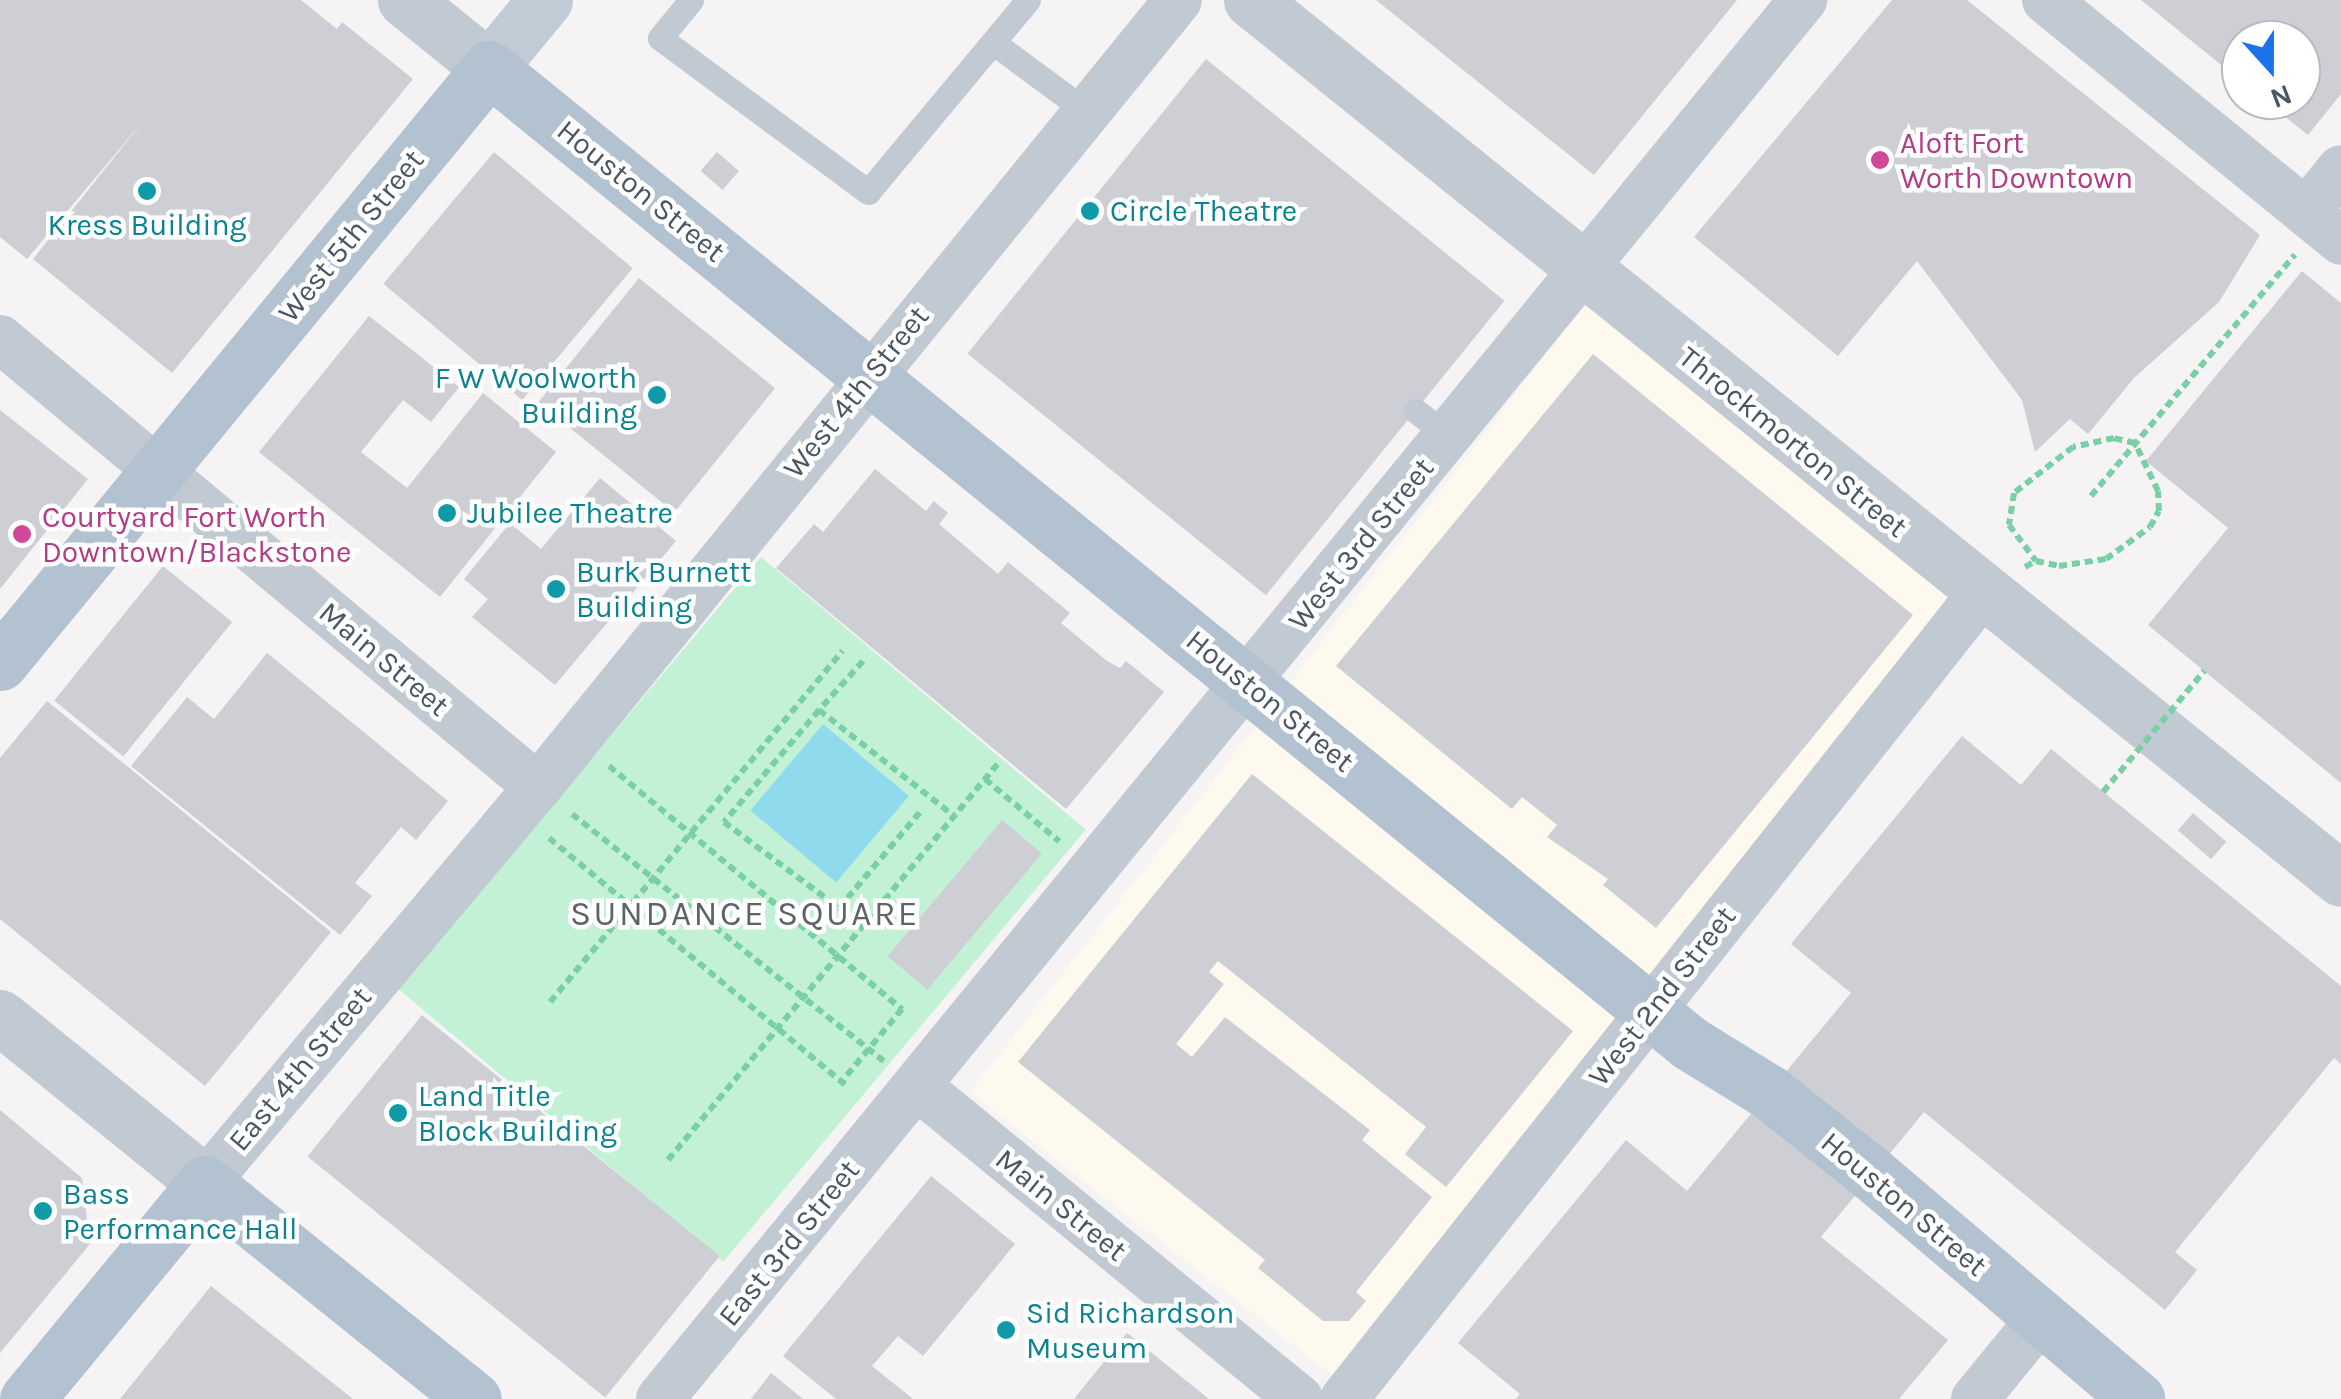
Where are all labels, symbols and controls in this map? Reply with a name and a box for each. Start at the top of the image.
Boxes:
north arrow [2221,20,2321,120]
text: N [2266,78,2297,116]
street label: Houston Street [550,112,732,270]
place label: Aloft Fort Worth Downtown [1900,125,2133,196]
street label: West 5th Street [271,143,431,329]
marker: Aloft Fort Worth Downtown [1869,149,1891,171]
marker: Kress Building [136,180,158,202]
place label: Circle Theatre [1110,193,1297,229]
marker: Circle Theatre [1079,200,1101,222]
place label: Kress Building [47,207,247,243]
street label: West 4th Street [776,299,936,485]
street label: Throckmorton Street [1672,339,1914,545]
place label: F W Woolworth Building [435,360,637,430]
marker: F W Woolworth Building [646,384,668,406]
street label: West 3rd Street [1281,451,1441,637]
place label: Jubilee Theatre [467,495,673,531]
place label: Courtyard Fort Worth Downtown/Blackstone [42,499,351,570]
marker: Jubilee Theatre [436,502,458,524]
marker: Courtyard Fort Worth Downtown/Blackstone [11,523,33,545]
place label: Burk Burnett Building [576,554,751,624]
marker: Burk Burnett Building [545,578,567,600]
street label: Main Street [312,594,456,724]
street label: Houston Street [1179,622,1361,780]
district label: SUNDANCE SQUARE [570,893,920,935]
street label: West 2nd Street [1581,899,1743,1093]
street label: East 4th Street [221,980,379,1158]
place label: Land Title Block Building [418,1078,617,1148]
marker: Land Title Block Building [387,1102,409,1124]
street label: Houston Street [1814,1124,1994,1284]
street label: Main Street [988,1141,1134,1269]
street label: East 3rd Street [711,1153,867,1333]
place label: Bass Performance Hall [63,1176,297,1246]
marker: Bass Performance Hall [32,1200,54,1222]
place label: Sid Richardson Museum [1026,1295,1234,1366]
marker: Sid Richardson Museum [995,1319,1017,1341]

